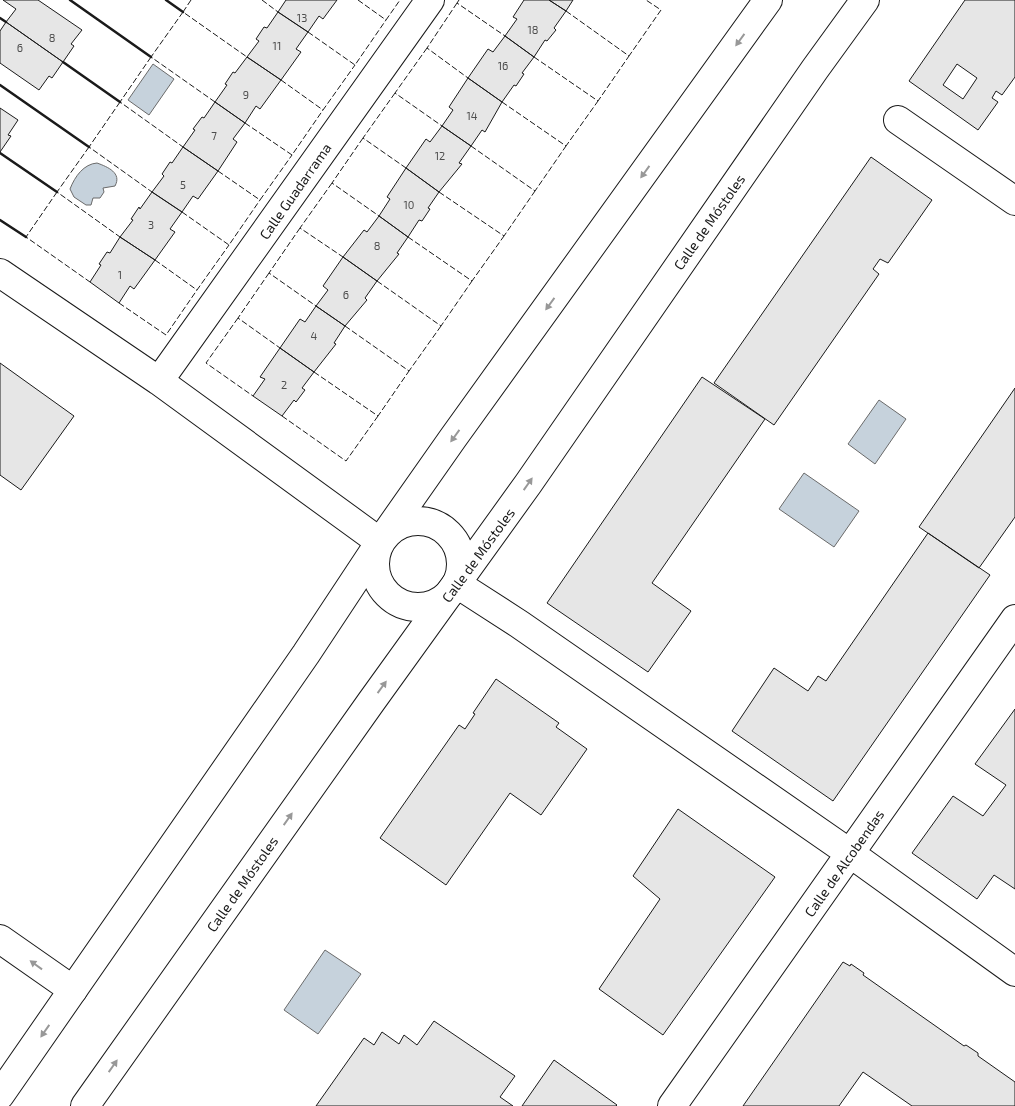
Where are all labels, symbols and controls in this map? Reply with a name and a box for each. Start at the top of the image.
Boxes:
house number: 13 [297,11,307,24]
house number: 18 [527,23,539,36]
house number: 8 [49,31,55,44]
one-way arrow [735,33,745,47]
house number: 11 [273,39,281,52]
house number: 6 [17,41,23,54]
house number: 16 [498,59,508,72]
house number: 9 [243,88,249,101]
house number: 14 [466,109,478,122]
house number: 7 [211,129,217,142]
street label: Calle Guadarrama [255,140,335,242]
house number: 12 [435,149,445,162]
one-way arrow [640,165,650,179]
street label: Calle de Móstoles [670,171,748,273]
house number: 5 [180,178,186,191]
house number: 10 [403,198,415,211]
house number: 3 [148,218,154,231]
house number: 8 [374,239,380,252]
house number: 1 [118,268,122,281]
house number: 6 [343,288,349,301]
one-way arrow [545,297,555,311]
house number: 4 [311,329,318,342]
house number: 2 [281,378,287,391]
one-way arrow [450,429,460,442]
one-way arrow [523,477,533,491]
street label: Calle de Móstoles [438,504,518,606]
one-way arrow [377,680,387,694]
street label: Calle de Alcobendas [801,806,887,920]
one-way arrow [283,812,293,826]
street label: Calle de Móstoles [203,833,281,935]
one-way arrow [30,960,43,970]
one-way arrow [40,1024,50,1037]
one-way arrow [108,1059,118,1073]

